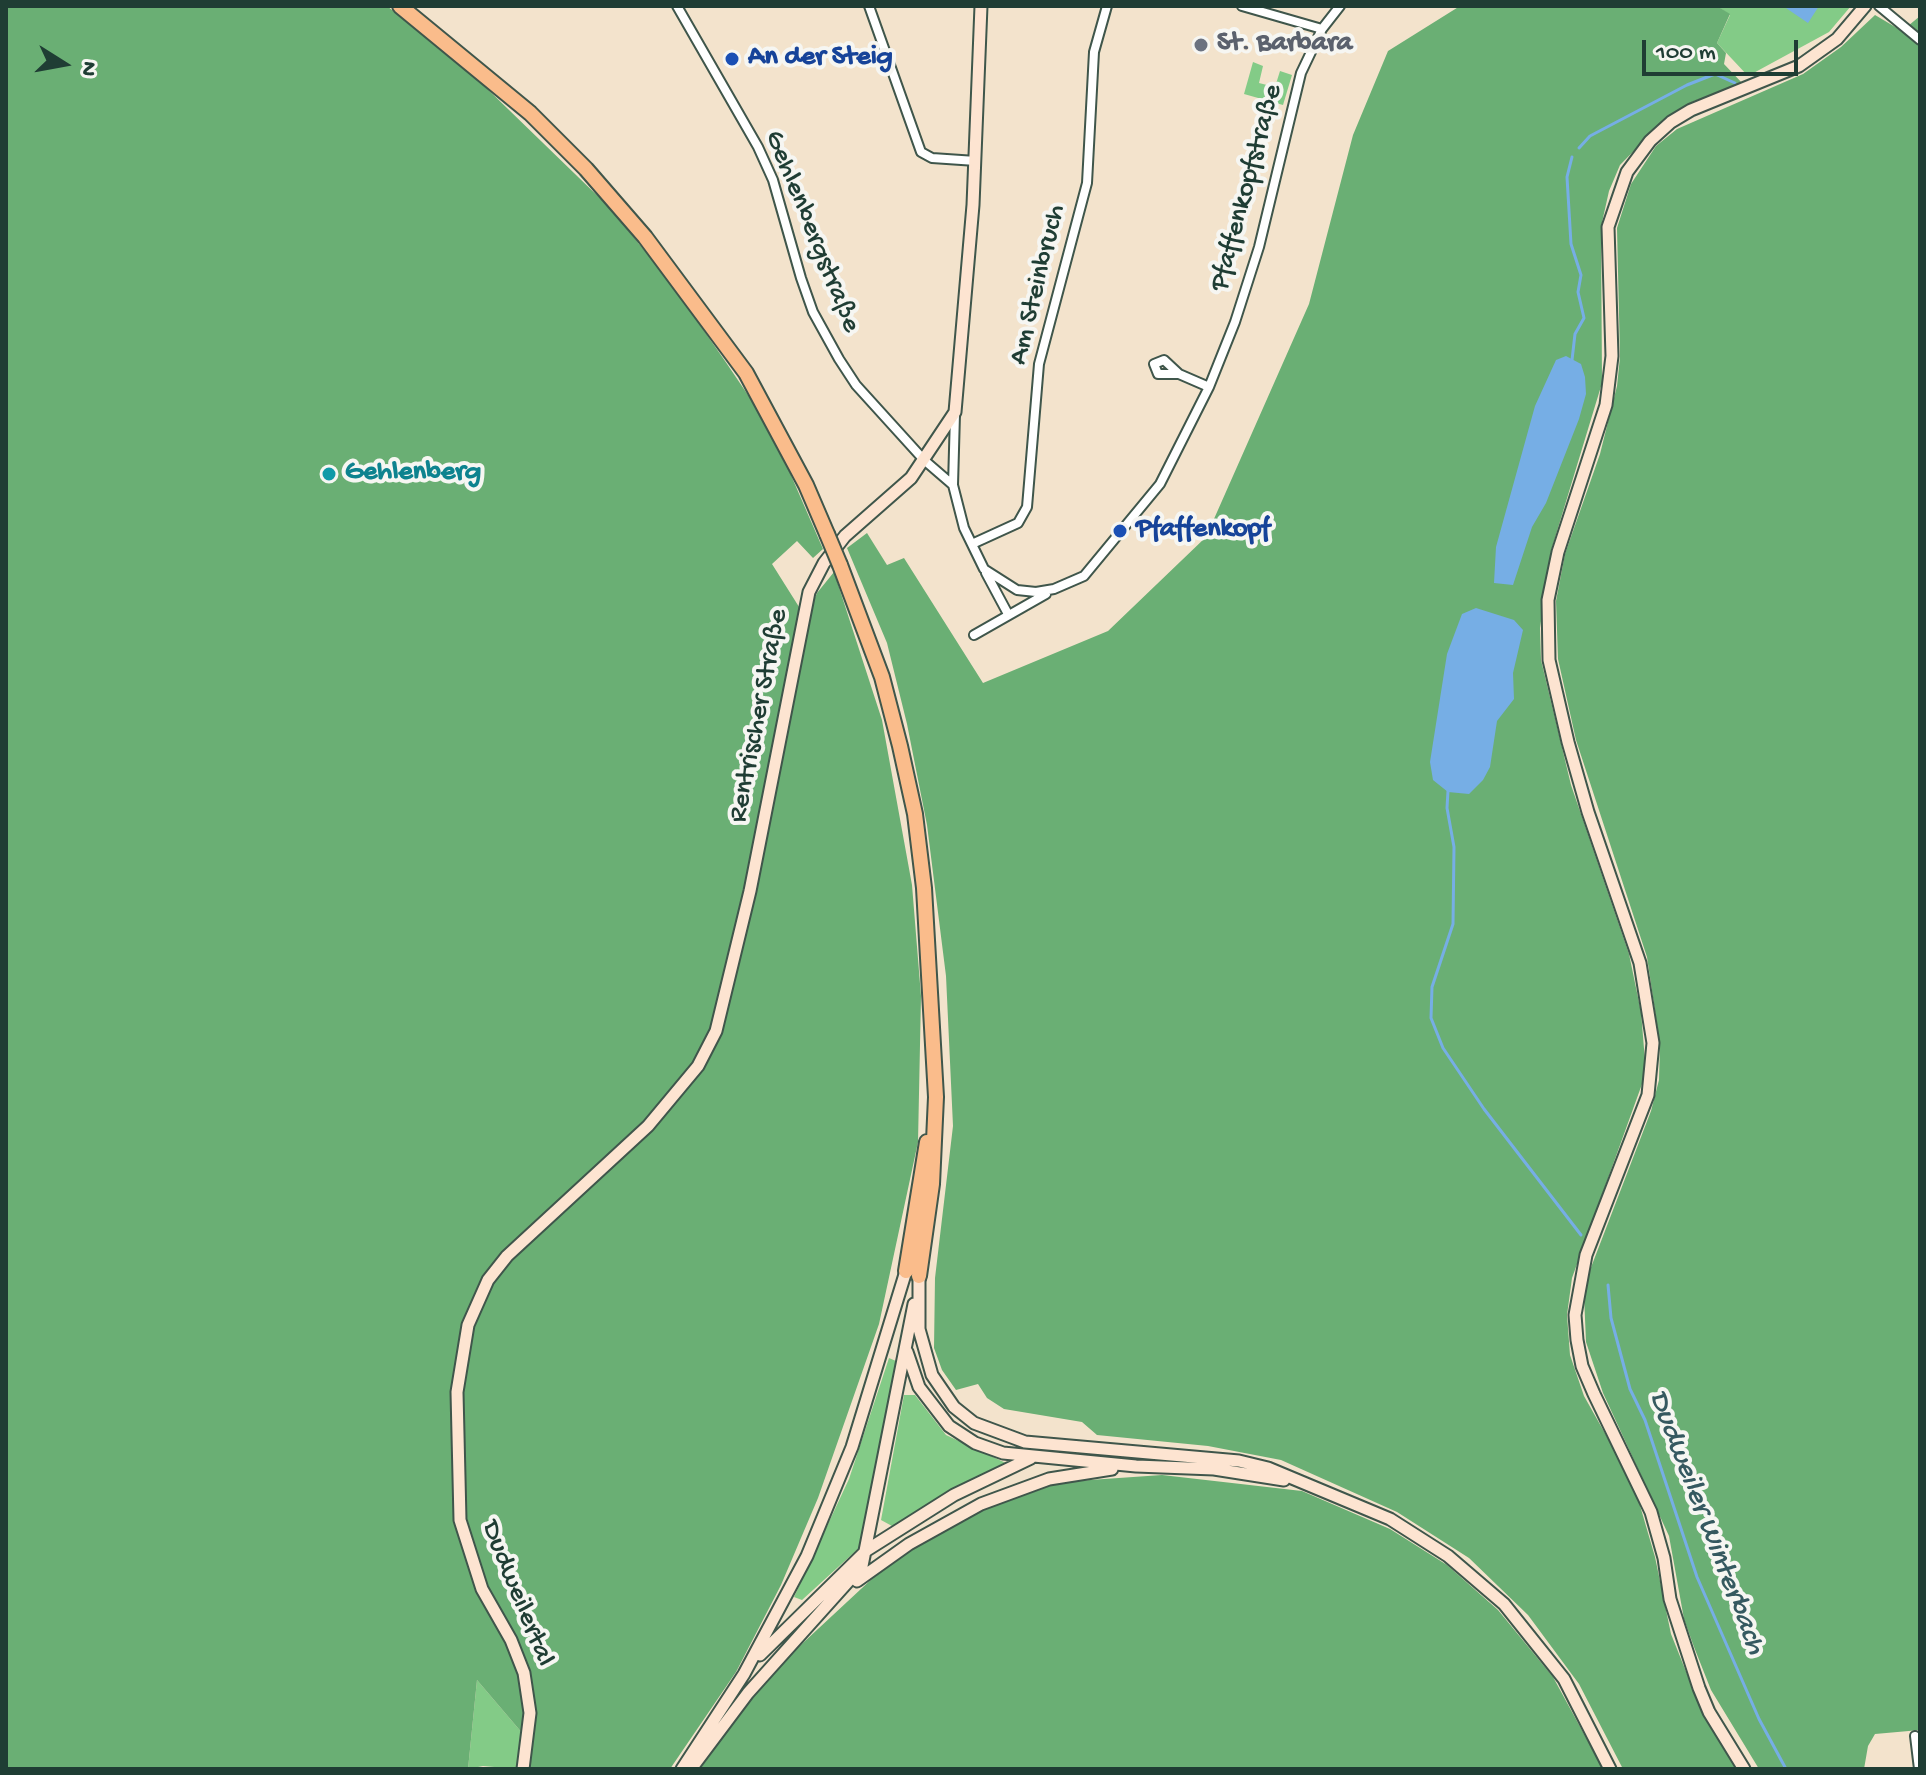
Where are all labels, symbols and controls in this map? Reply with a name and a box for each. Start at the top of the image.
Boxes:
north arrow [24,24,104,104]
scale bar [1646,24,1802,74]
place label: St. Barbara [1217,28,1352,62]
marker: St. Barbara [1192,36,1210,54]
text: 100 m [1656,39,1716,68]
place label: An der Steig [748,42,893,76]
marker: An der Steig [723,50,741,68]
text: N [73,59,102,78]
street label: Pfaffenkopfstraße [1204,81,1292,295]
street label: Gehlenbergstraße [755,126,867,338]
street label: Am Steinbruch [1003,202,1075,368]
place label: Gehlenberg [345,457,481,491]
marker: Gehlenberg [320,465,338,483]
place label: Pfaffenkopf [1136,514,1270,548]
marker: Pfaffenkopf [1111,522,1129,540]
street label: Rentrischer Straße [723,606,797,826]
water label: Dudweiler Winterbach [1638,1386,1772,1660]
street label: Dudweilertal [472,1516,560,1672]

